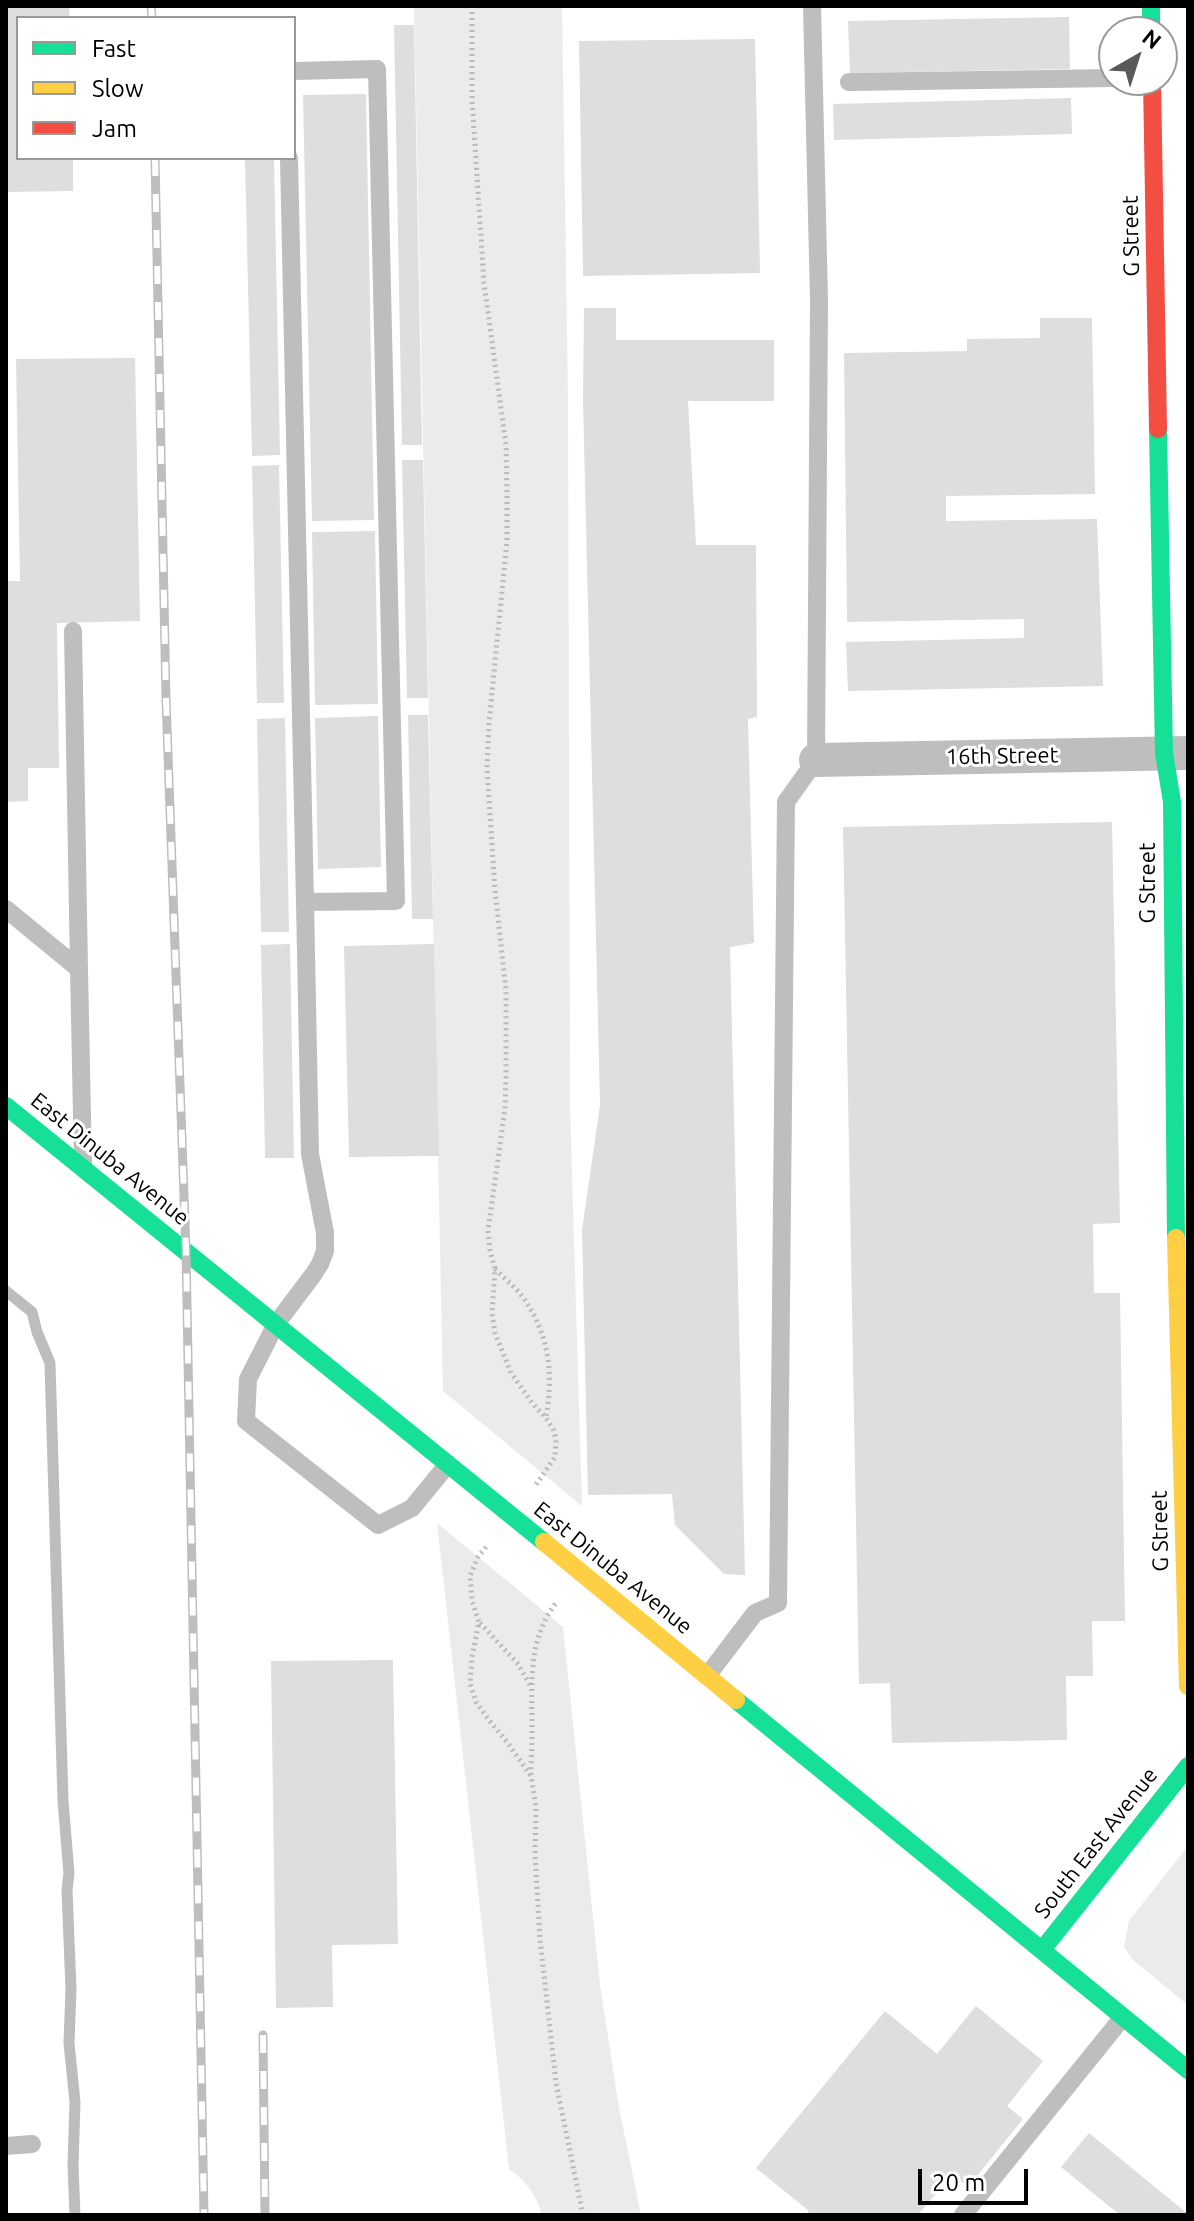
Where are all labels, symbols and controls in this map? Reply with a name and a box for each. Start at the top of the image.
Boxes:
legend [16,16,296,160]
north arrow [1098,16,1178,96]
text: N [1138,24,1166,53]
text: Fast [92,35,136,62]
text: Slow [92,75,144,102]
text: Jam [92,115,137,142]
street label: G Street [1117,195,1145,277]
street label: 16th Street [946,742,1058,770]
street label: G Street [1135,842,1161,924]
street label: East Dinuba Avenue [25,1087,195,1231]
street label: G Street [1146,1490,1174,1572]
street label: East Dinuba Avenue [528,1496,698,1640]
street label: South East Avenue [1029,1762,1163,1924]
scale bar [922,2153,1032,2203]
text: 20 m [932,2169,985,2196]

